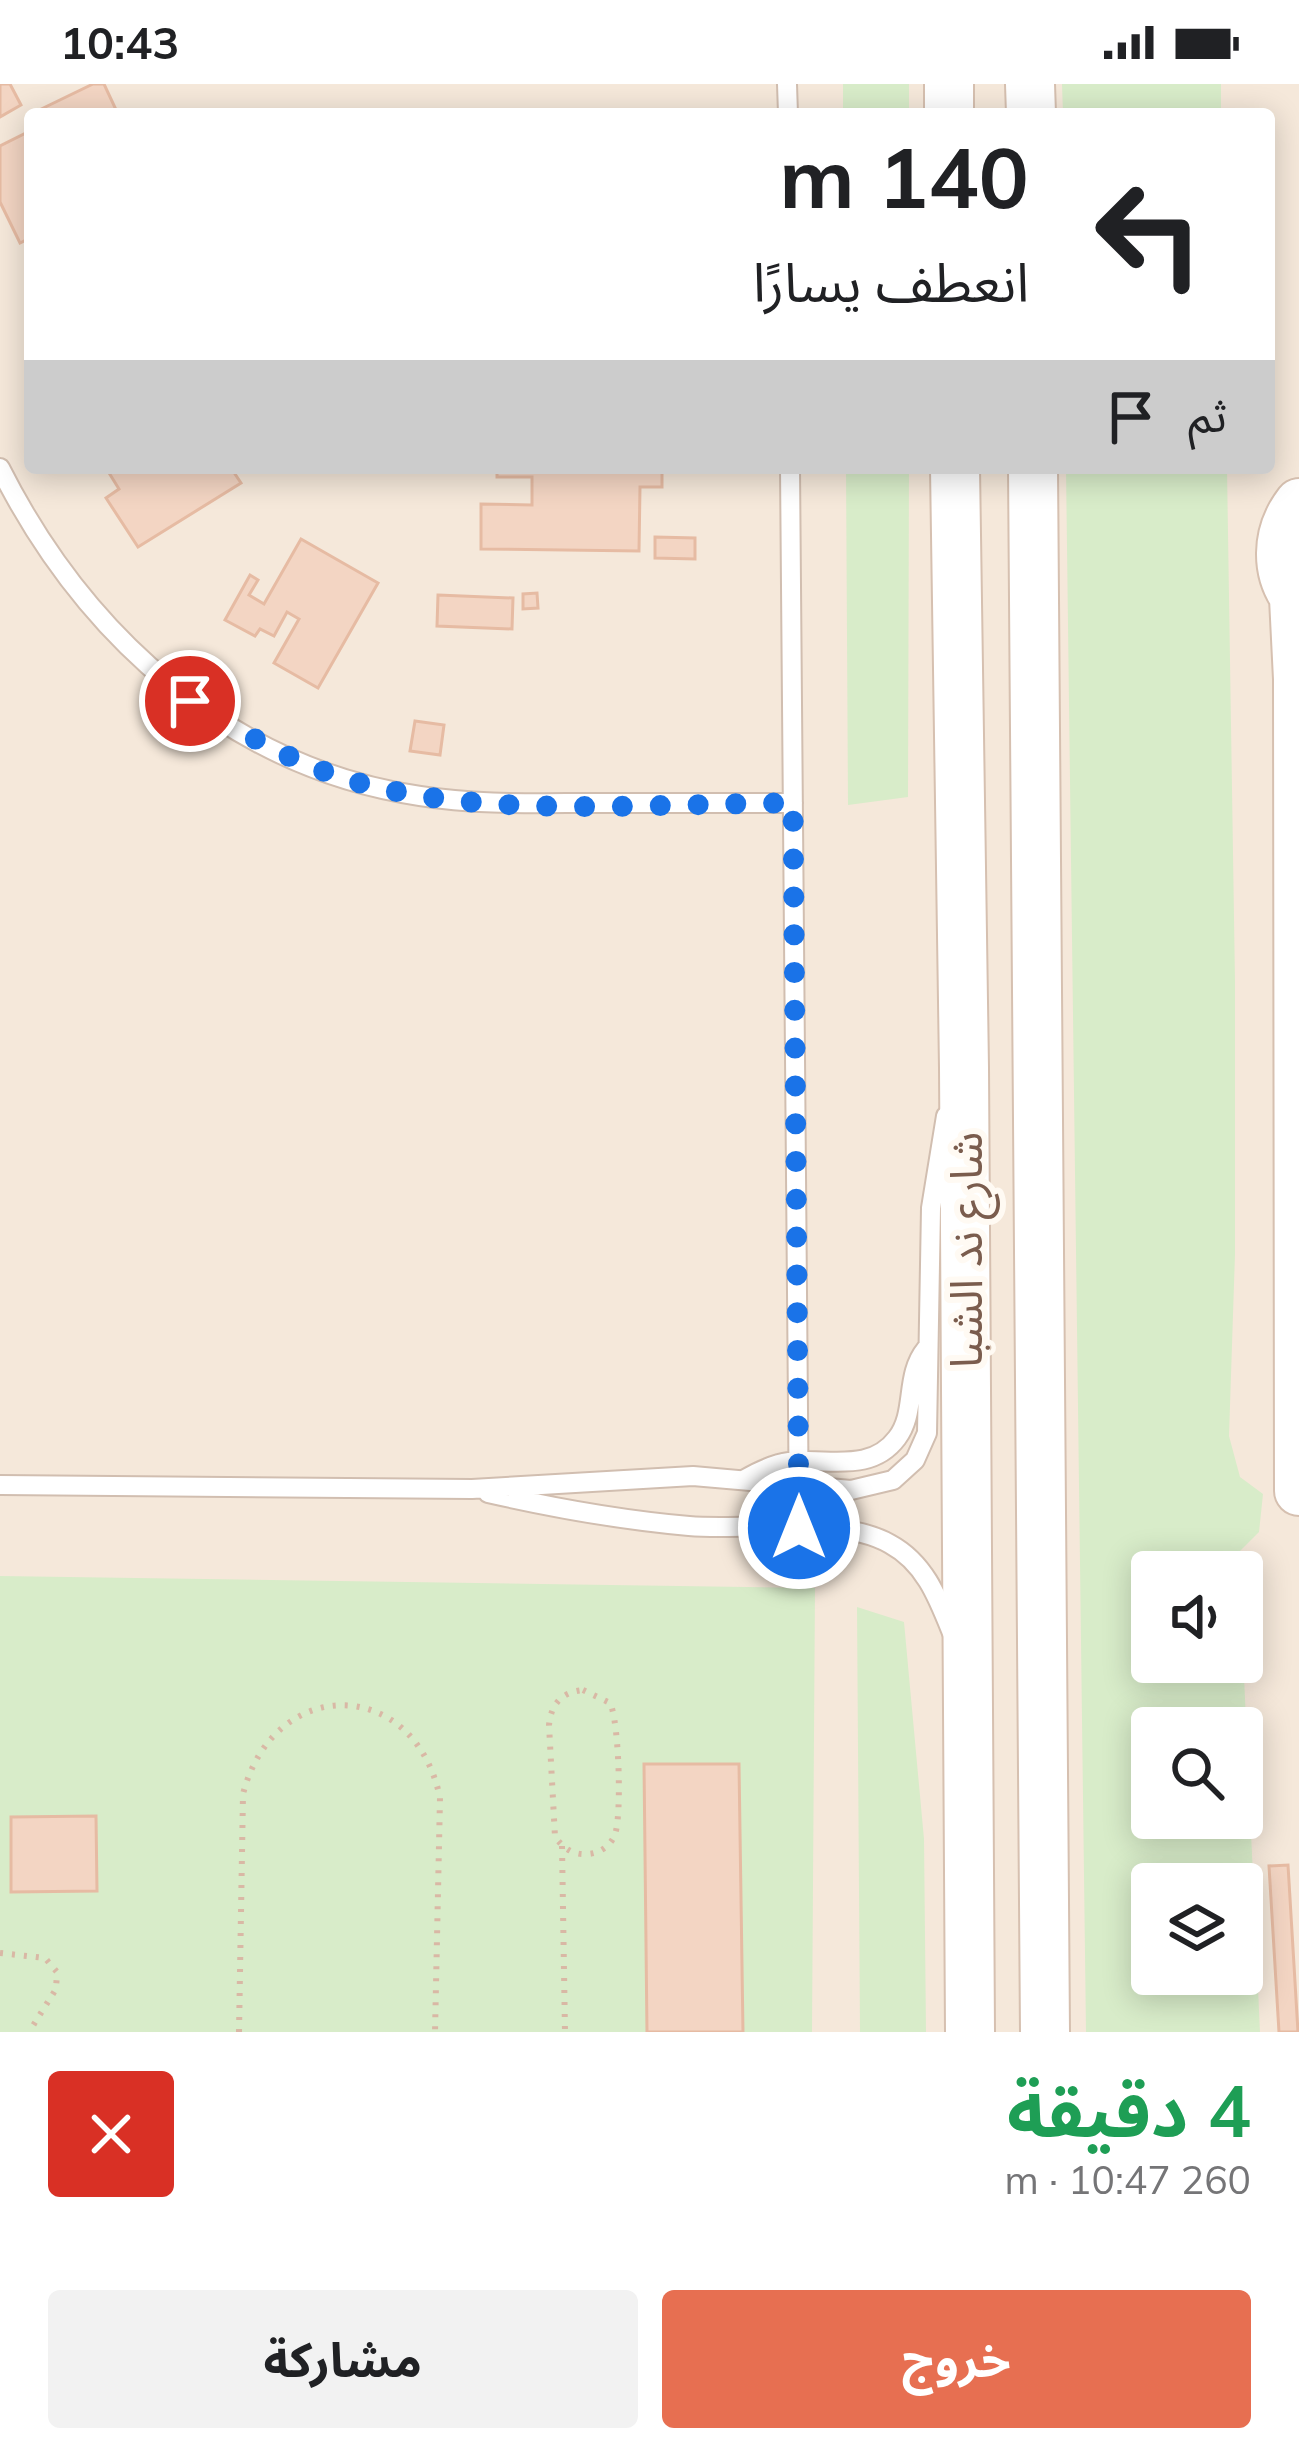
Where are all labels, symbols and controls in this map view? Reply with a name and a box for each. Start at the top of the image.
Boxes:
text: 10:43 [60,14,179,70]
text: 140 m [779,124,1029,229]
icon: left [1071,156,1227,312]
text: انعطف يسارًا [753,248,1029,316]
icon: arrive [1098,384,1164,450]
text: ثم [1188,387,1227,443]
pin [139,650,241,752]
icon: arrive [157,668,223,734]
street label: شارع ند الشبا [937,1132,1000,1368]
position arrow [736,1465,862,1591]
map controls [1131,1551,1263,1995]
button: sound [1131,1551,1263,1683]
button: search [1131,1707,1263,1839]
button: layers [1131,1863,1263,1995]
text: 4 دقيقة [1007,2065,1251,2155]
button: close [48,2071,174,2197]
text: 260 m · 10:47 [1005,2155,1251,2204]
button: مشاركة [48,2290,638,2428]
button: خروج [662,2290,1251,2428]

